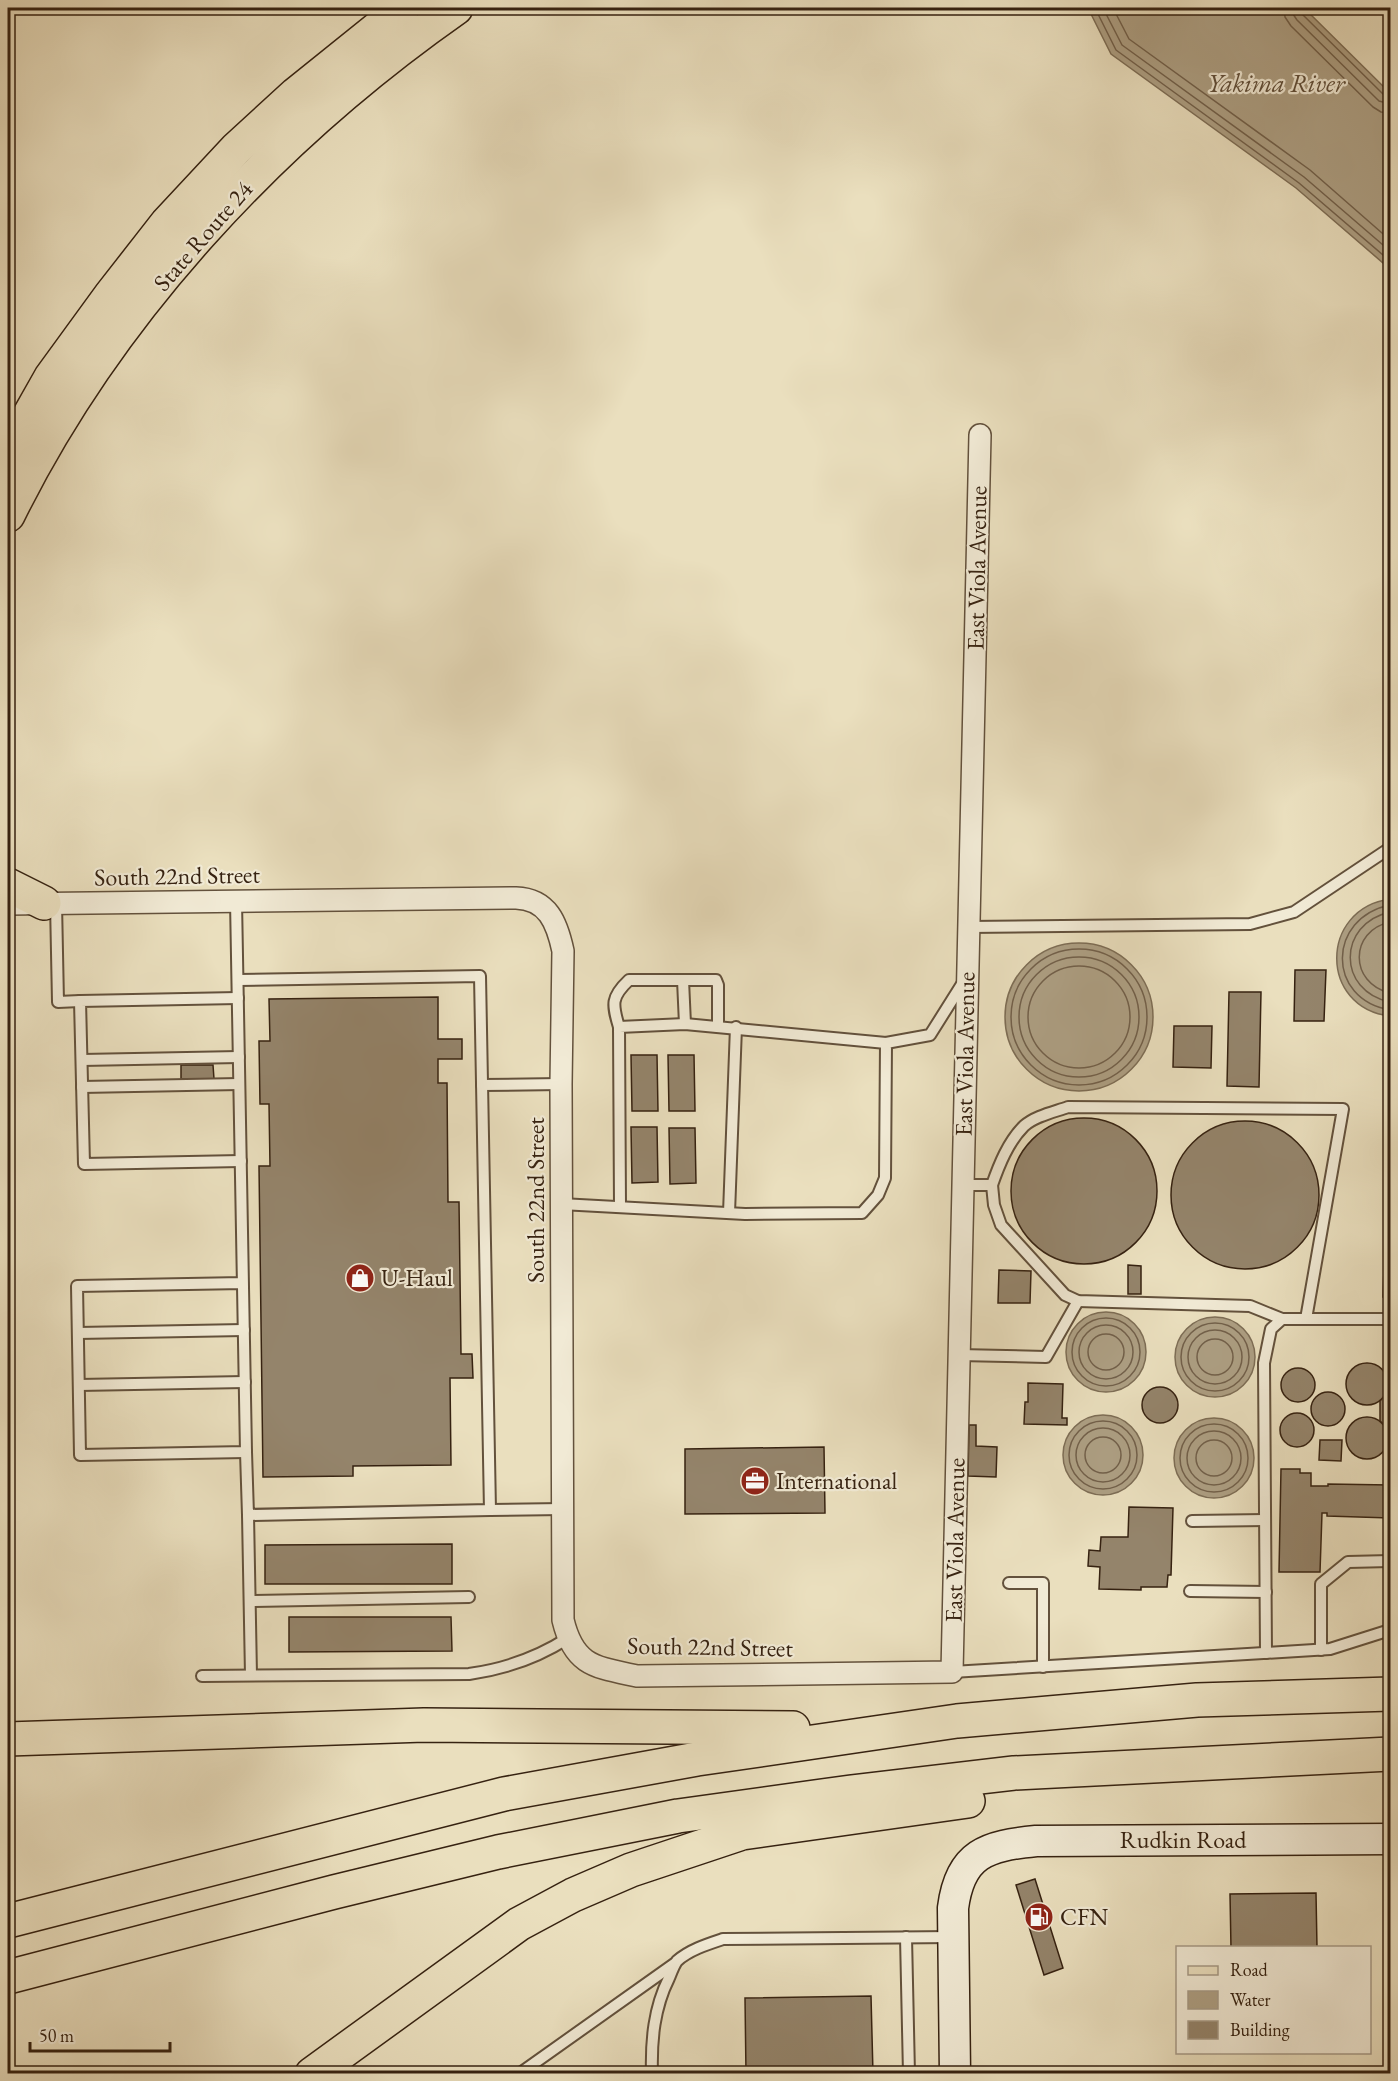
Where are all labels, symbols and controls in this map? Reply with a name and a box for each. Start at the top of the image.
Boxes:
water label: Yakima River [1207,66,1346,100]
street label: State Route 24 [146,174,259,297]
street label: East Viola Avenue [960,485,993,651]
street label: South 22nd Street [94,859,261,892]
street label: East Viola Avenue [948,971,981,1137]
street label: South 22nd Street [520,1117,551,1283]
shop icon: U-Haul [344,1262,376,1294]
place label: U-Haul [381,1262,453,1293]
street label: East Viola Avenue [938,1457,971,1623]
office icon: International [739,1465,771,1497]
place label: International [776,1465,898,1496]
street label: South 22nd Street [627,1630,794,1663]
street label: Rudkin Road [1120,1824,1247,1855]
fuel station icon: CFN [1023,1901,1055,1933]
place label: CFN [1060,1901,1108,1932]
legend [1176,1946,1371,2054]
text: Road [1230,1958,1269,1981]
text: Water [1230,1988,1271,2011]
scale bar [30,2015,170,2053]
text: Building [1230,2018,1290,2041]
text: 50 m [39,2024,74,2047]

